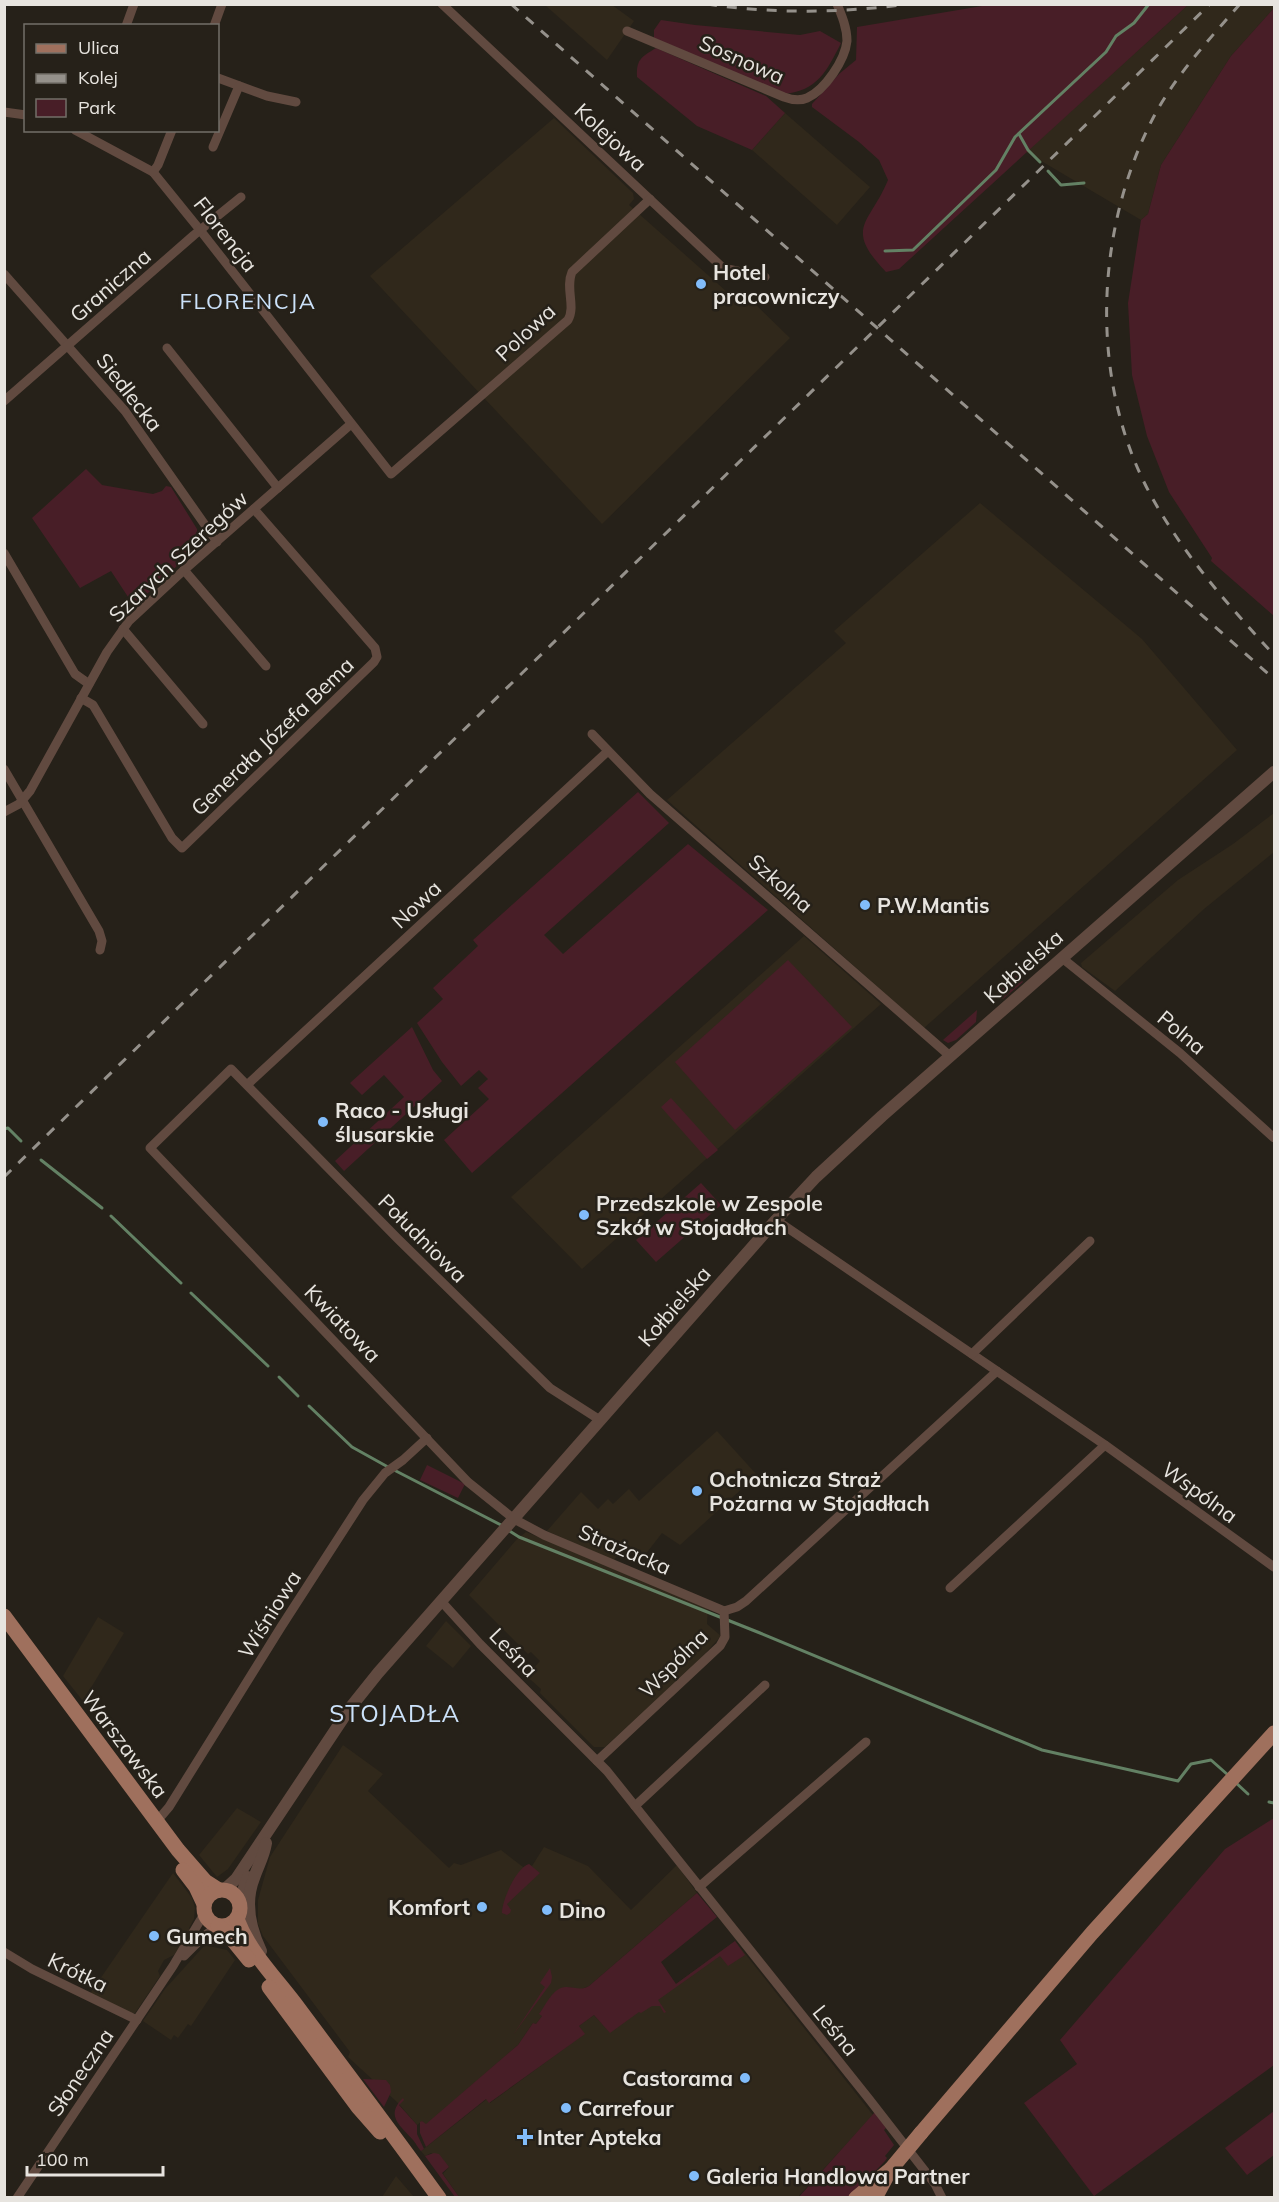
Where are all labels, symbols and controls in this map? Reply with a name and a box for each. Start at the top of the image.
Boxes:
legend [24,24,219,132]
street label: Sosnowa [695,29,789,89]
text: Ulica [78,36,119,59]
text: Kolej [78,66,118,89]
text: Park [78,96,117,119]
street label: Kolejowa [570,97,652,177]
street label: Florencja [189,191,263,277]
street label: Graniczna [64,243,156,327]
place label: Hotel pracowniczy [713,259,840,309]
marker: Hotel pracowniczy [694,277,708,291]
district label: FLORENCJA [180,287,316,315]
street label: Polowa [490,298,560,366]
street label: Siedlecka [91,348,169,436]
street label: Szarych Szeregów [103,485,253,627]
street label: Generała Józefa Bema [185,651,359,821]
street label: Szkolna [744,848,818,918]
street label: Nowa [386,875,446,933]
place label: P.W.Mantis [877,892,989,918]
marker: P.W.Mantis [858,898,872,912]
street label: Kołbielska [978,924,1068,1008]
street label: Polna [1153,1004,1211,1060]
place label: Raco - Usługi ślusarskie [335,1097,469,1147]
marker: Raco - Usługi ślusarskie [316,1115,330,1129]
street label: Południowa [373,1188,473,1288]
place label: Przedszkole w Zespole Szkół w Stojadłach [596,1190,823,1240]
marker: Przedszkole w Zespole Szkół w Stojadłach [577,1208,591,1222]
street label: Kołbielska [632,1261,716,1351]
street label: Kwiatowa [300,1279,386,1367]
street label: Wspólna [1157,1456,1243,1528]
place label: Ochotnicza Straż Pożarna w Stojadłach [709,1466,930,1516]
marker: Ochotnicza Straż Pożarna w Stojadłach [690,1484,704,1498]
street label: Strażacka [575,1518,675,1580]
street label: Wiśniowa [232,1565,306,1663]
street label: Leśna [484,1622,544,1682]
street label: Wspólna [633,1623,713,1703]
street label: Warszawska [76,1685,174,1803]
district label: STOJADŁA [329,1698,461,1728]
place label: Komfort [388,1894,470,1920]
place label: Dino [559,1897,606,1923]
marker: Komfort [475,1900,489,1914]
marker: Dino [540,1903,554,1917]
place label: Gumech [166,1923,248,1949]
marker: Gumech [147,1929,161,1943]
street label: Krótka [44,1946,112,1998]
street label: Leśna [808,1999,864,2061]
street label: Słoneczna [41,2023,119,2121]
place label: Castorama [622,2065,733,2091]
marker: Castorama [738,2071,752,2085]
place label: Carrefour [578,2095,674,2121]
marker: Carrefour [559,2101,573,2115]
place label: Inter Apteka [537,2124,662,2150]
marker: Inter Apteka [518,2130,532,2144]
scale bar [27,2139,164,2177]
text: 100 m [36,2148,89,2171]
place label: Galeria Handlowa Partner [706,2163,970,2189]
marker: Galeria Handlowa Partner [687,2169,701,2183]

